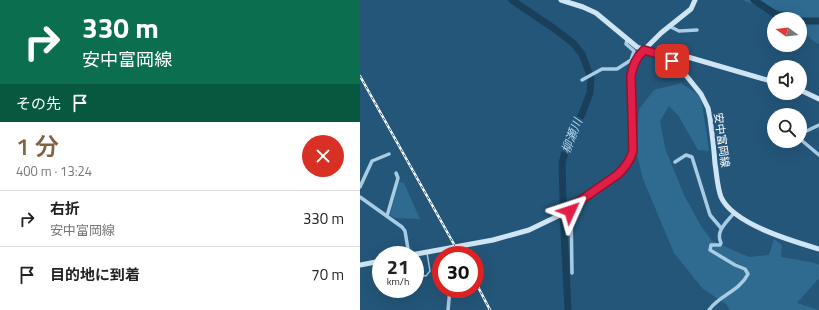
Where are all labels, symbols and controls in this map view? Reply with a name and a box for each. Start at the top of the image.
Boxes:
text: 330 m [82,6,159,49]
north arrow [767,12,807,52]
map controls [767,12,807,148]
icon: right [16,16,68,68]
pin [655,44,689,78]
text: 安中富岡線 [82,46,172,73]
icon: arrive [661,50,683,72]
button: sound [767,60,807,100]
text: その先 [16,92,61,115]
icon: arrive [69,92,91,114]
button: search [767,108,807,148]
street label: 安中富岡線 [710,112,734,168]
water label: 柳瀬川 [556,114,588,156]
text: 1 分 [16,128,59,164]
button: close [302,135,344,177]
text: 400 m · 13:24 [16,161,92,181]
position arrow [549,190,591,232]
text: 右折 [50,197,80,220]
text: 330 m [303,207,344,230]
icon: right [16,208,38,230]
text: 安中富岡線 [50,220,115,240]
speed limit sign: 30 [432,246,484,298]
text: 21 [387,251,409,282]
text: 目的地に到着 [50,263,140,286]
text: 70 m [311,263,344,286]
icon: arrive [16,264,38,286]
text: km/h [387,274,409,289]

